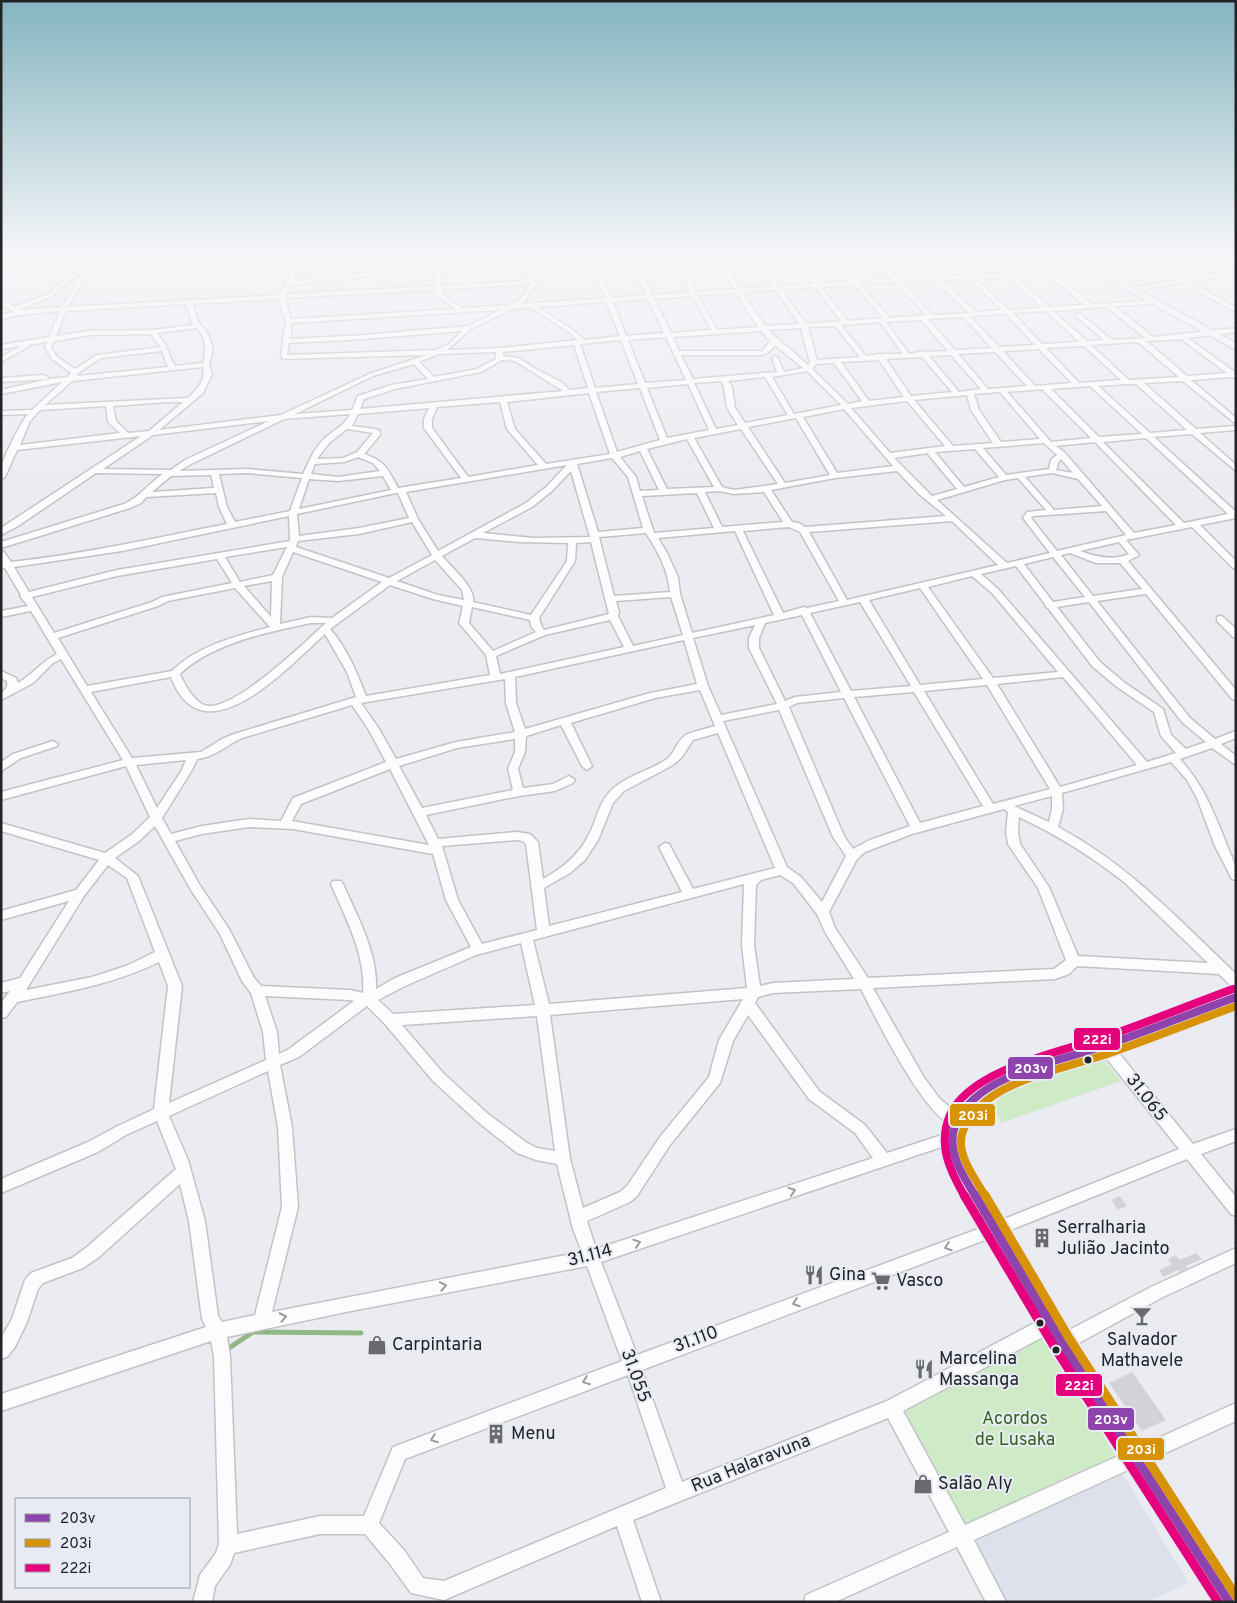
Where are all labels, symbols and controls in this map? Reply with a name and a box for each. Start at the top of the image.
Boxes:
line badge: 222i [1073,1027,1121,1051]
text: 222i [1082,1032,1112,1049]
unlabelled marker [1083,1055,1093,1065]
line badge: 203v [1007,1056,1054,1080]
text: 203v [1014,1061,1048,1078]
street label: 31.065 [1120,1069,1172,1127]
line badge: 203i [949,1103,996,1127]
text: 203i [958,1108,988,1125]
one-way arrow [787,1187,795,1197]
place label: Serralharia Julião Jacinto [1057,1217,1170,1261]
building icon: Serralharia Julião Jacinto [1031,1227,1053,1249]
one-way arrow [633,1238,641,1248]
street label: 31.114 [565,1239,615,1273]
one-way arrow [944,1241,953,1251]
restaurant icon: Gina [803,1264,825,1286]
place label: Gina [829,1264,866,1287]
supermarket icon: Vasco [870,1270,892,1292]
place label: Vasco [896,1270,943,1293]
one-way arrow [438,1281,447,1292]
one-way arrow [792,1297,801,1307]
bar icon: Salvador Mathavele [1131,1305,1153,1327]
one-way arrow [279,1313,288,1323]
unlabelled marker [1035,1318,1045,1328]
street label: 31.110 [670,1321,722,1359]
place label: Salvador Mathavele [1101,1329,1183,1373]
shop icon: Carpintaria [366,1334,388,1356]
place label: Carpintaria [392,1334,482,1357]
unlabelled marker [1051,1345,1061,1355]
street label: 31.055 [615,1346,655,1406]
place label: Marcelina Massanga [939,1348,1019,1392]
restaurant icon: Marcelina Massanga [913,1358,935,1380]
line badge: 222i [1055,1373,1103,1397]
one-way arrow [582,1375,591,1385]
text: 222i [1064,1378,1094,1395]
line badge: 203v [1087,1407,1135,1431]
park label: Acordos de Lusaka [975,1408,1055,1452]
text: 203v [1094,1412,1128,1429]
building icon: Menu [485,1423,507,1445]
place label: Menu [511,1423,556,1446]
street label: Rua Halaravuna [688,1430,814,1498]
one-way arrow [431,1434,439,1444]
line badge: 203i [1117,1437,1165,1461]
text: 203i [1126,1442,1156,1459]
shop icon: Salão Aly [912,1473,934,1495]
place label: Salão Aly [938,1473,1012,1496]
legend [15,1498,190,1588]
text: 203v [60,1510,96,1529]
text: 203i [60,1535,92,1554]
text: 222i [60,1560,91,1579]

